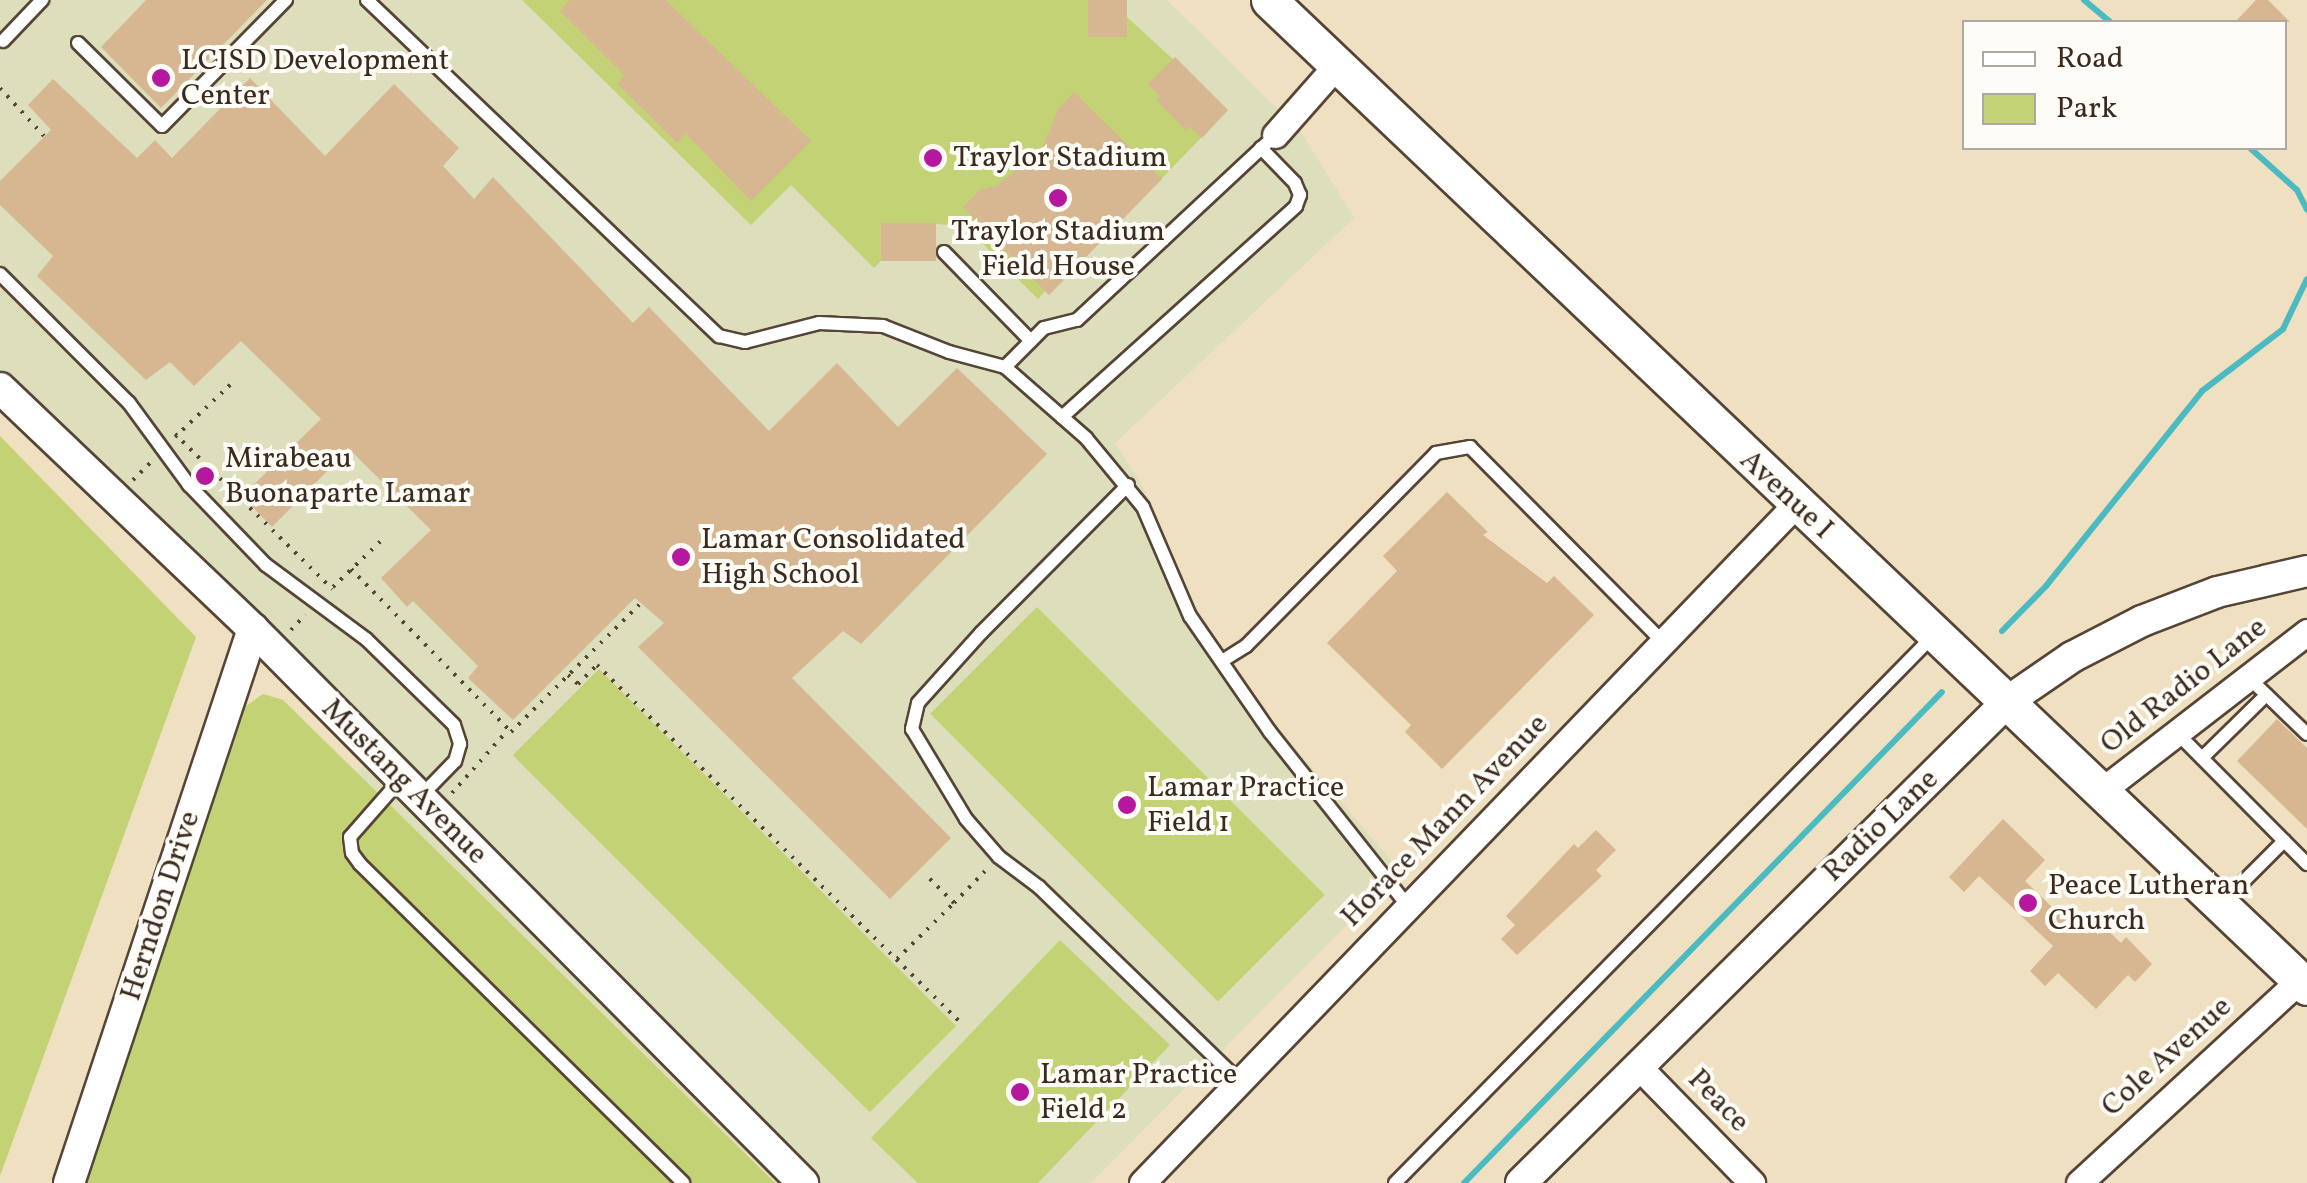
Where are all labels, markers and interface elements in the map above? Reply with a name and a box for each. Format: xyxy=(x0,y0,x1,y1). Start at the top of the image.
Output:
legend xyxy=(1962,20,2287,150)
text: Road xyxy=(2056,38,2124,80)
place label: LCISD Development Center xyxy=(181,43,449,114)
marker: LCISD Development Center xyxy=(150,67,172,89)
text: Park xyxy=(2056,88,2117,130)
place label: Traylor Stadium xyxy=(953,140,1167,176)
marker: Traylor Stadium xyxy=(922,147,944,169)
marker: Traylor Stadium Field House xyxy=(1047,187,1069,209)
place label: Traylor Stadium Field House xyxy=(951,214,1165,284)
place label: Mirabeau Buonaparte Lamar xyxy=(225,441,470,512)
street label: Avenue I xyxy=(1732,443,1840,547)
marker: Mirabeau Buonaparte Lamar xyxy=(194,465,216,487)
place label: Lamar Consolidated High School xyxy=(701,522,966,592)
marker: Lamar Consolidated High School xyxy=(670,546,692,568)
street label: Old Radio Lane xyxy=(2094,610,2274,762)
street label: Mustang Avenue xyxy=(314,692,494,872)
street label: Horace Mann Avenue xyxy=(1334,707,1556,935)
street label: Radio Lane xyxy=(1816,762,1946,890)
place label: Lamar Practice Field 1 xyxy=(1147,770,1344,840)
marker: Lamar Practice Field 1 xyxy=(1116,794,1138,816)
street label: Herndon Drive xyxy=(113,807,209,1005)
place label: Peace Lutheran Church xyxy=(2048,868,2249,938)
marker: Peace Lutheran Church xyxy=(2017,892,2039,914)
street label: Cole Avenue xyxy=(2095,989,2239,1125)
place label: Lamar Practice Field 2 xyxy=(1040,1057,1237,1128)
street label: Peace xyxy=(1679,1062,1757,1140)
marker: Lamar Practice Field 2 xyxy=(1009,1081,1031,1103)

